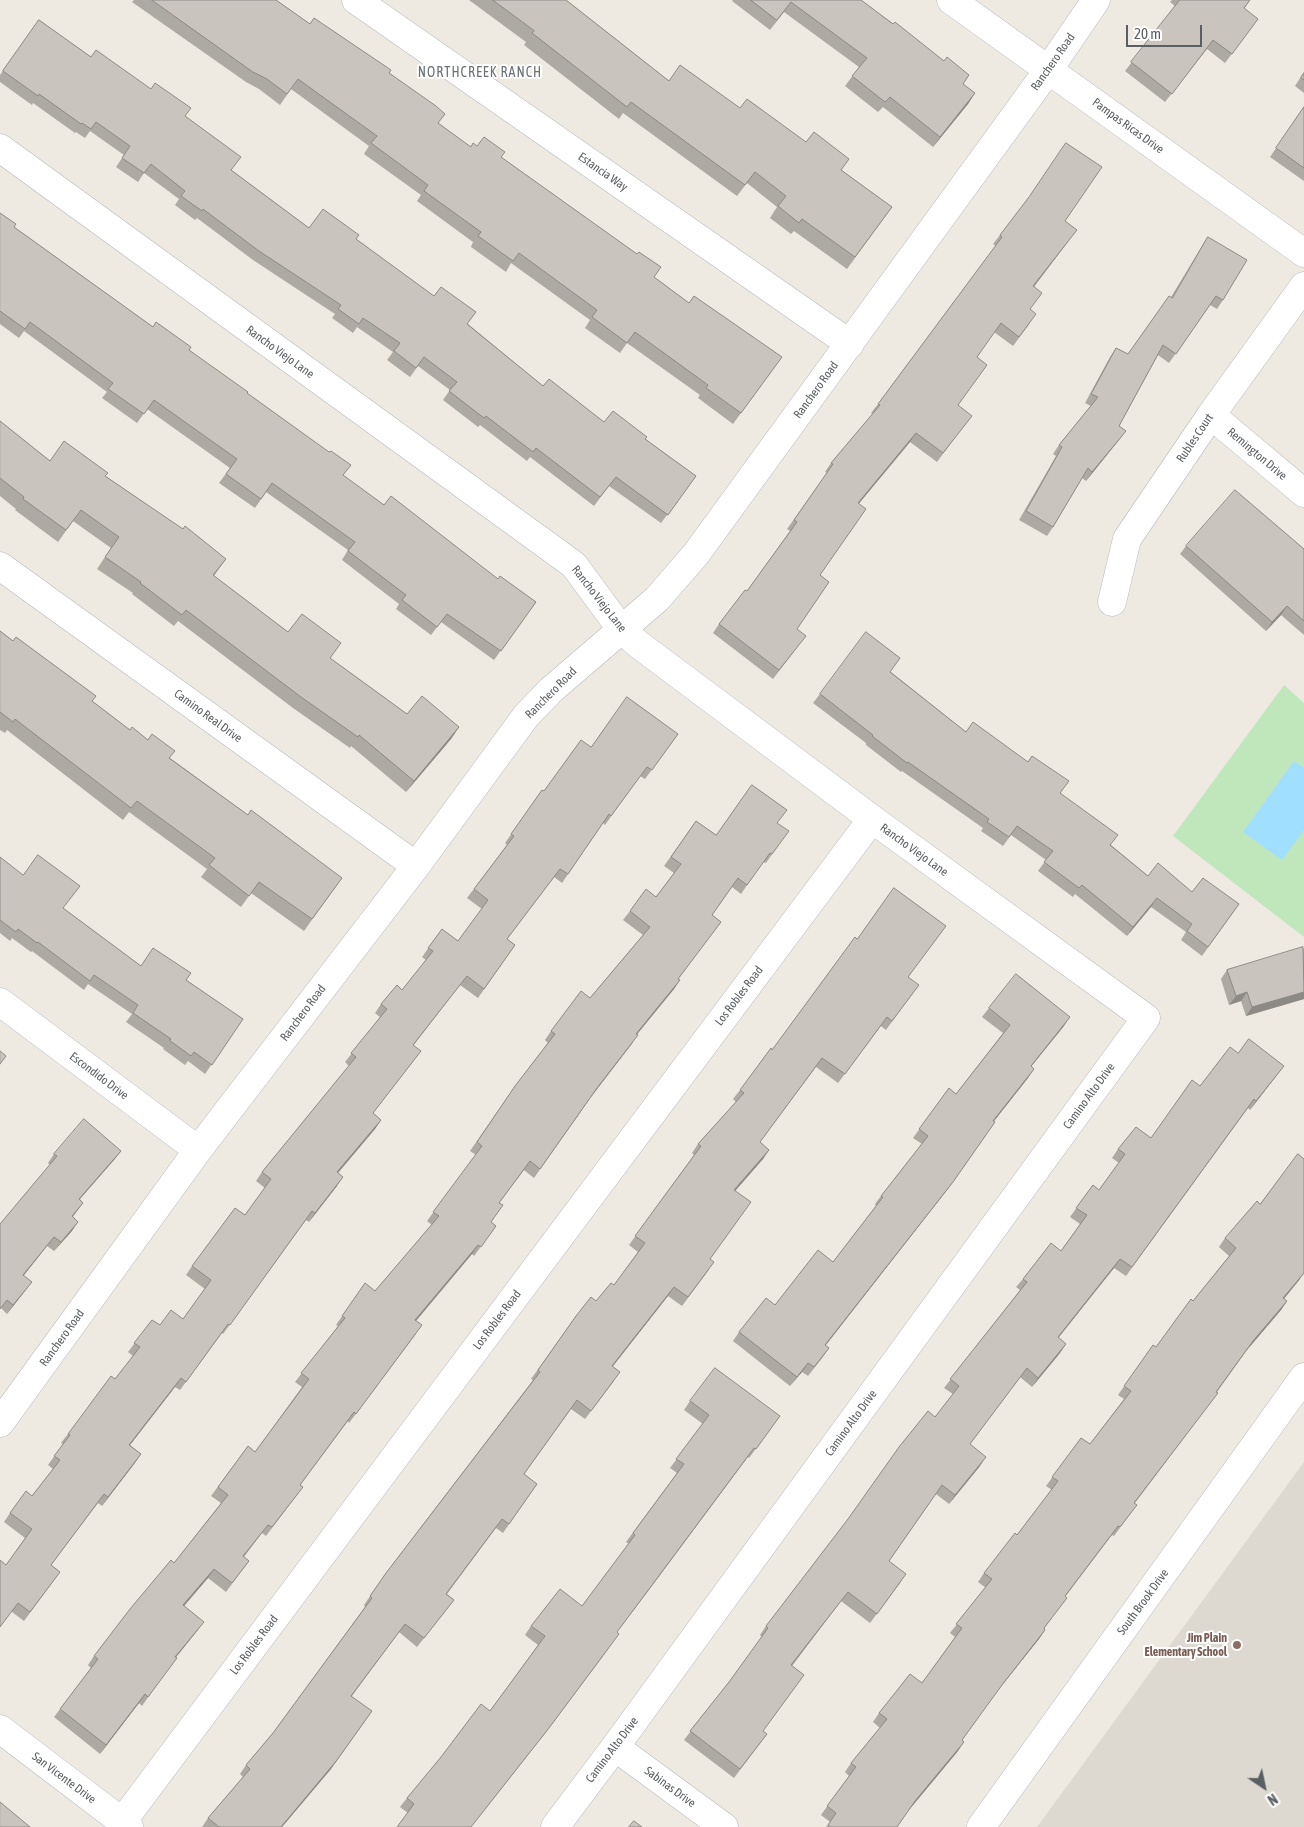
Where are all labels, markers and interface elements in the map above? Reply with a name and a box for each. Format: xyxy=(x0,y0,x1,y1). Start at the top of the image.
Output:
scale bar xyxy=(1129,15,1205,47)
text: 20 m xyxy=(1134,25,1161,42)
street label: Ranchero Road xyxy=(1028,30,1078,94)
district label: NORTHCREEK RANCH xyxy=(416,65,544,81)
street label: Pampas Ricas Drive xyxy=(1089,95,1167,157)
street label: Estancia Way xyxy=(575,150,631,194)
street label: Rancho Viejo Lane xyxy=(243,322,317,382)
street label: Ranchero Road xyxy=(791,359,841,421)
street label: Rubles Court xyxy=(1173,411,1217,465)
street label: Remington Drive xyxy=(1224,425,1290,483)
street label: Rancho Viejo Lane xyxy=(569,563,629,635)
street label: Ranchero Road xyxy=(522,664,580,722)
street label: Camino Real Drive xyxy=(171,686,245,746)
street label: Rancho Viejo Lane xyxy=(877,820,951,880)
street label: Los Robles Road xyxy=(712,963,766,1029)
street label: Ranchero Road xyxy=(277,982,329,1044)
street label: Escondido Drive xyxy=(67,1049,131,1103)
street label: Camino Alto Drive xyxy=(1060,1060,1118,1132)
street label: Los Robles Road xyxy=(470,1287,524,1353)
street label: Ranchero Road xyxy=(37,1307,87,1369)
street label: Camino Alto Drive xyxy=(822,1387,880,1459)
street label: South Brook Drive xyxy=(1114,1566,1172,1638)
street label: Los Robles Road xyxy=(227,1612,281,1678)
place label: Jim Plain Elementary School xyxy=(1145,1631,1227,1659)
marker: Jim Plain Elementary School xyxy=(1231,1639,1243,1651)
street label: Camino Alto Drive xyxy=(583,1714,641,1786)
street label: San Vicente Drive xyxy=(29,1749,99,1807)
north arrow xyxy=(1239,1762,1289,1812)
street label: Sabinas Drive xyxy=(642,1764,698,1810)
text: N xyxy=(1264,1790,1280,1808)

